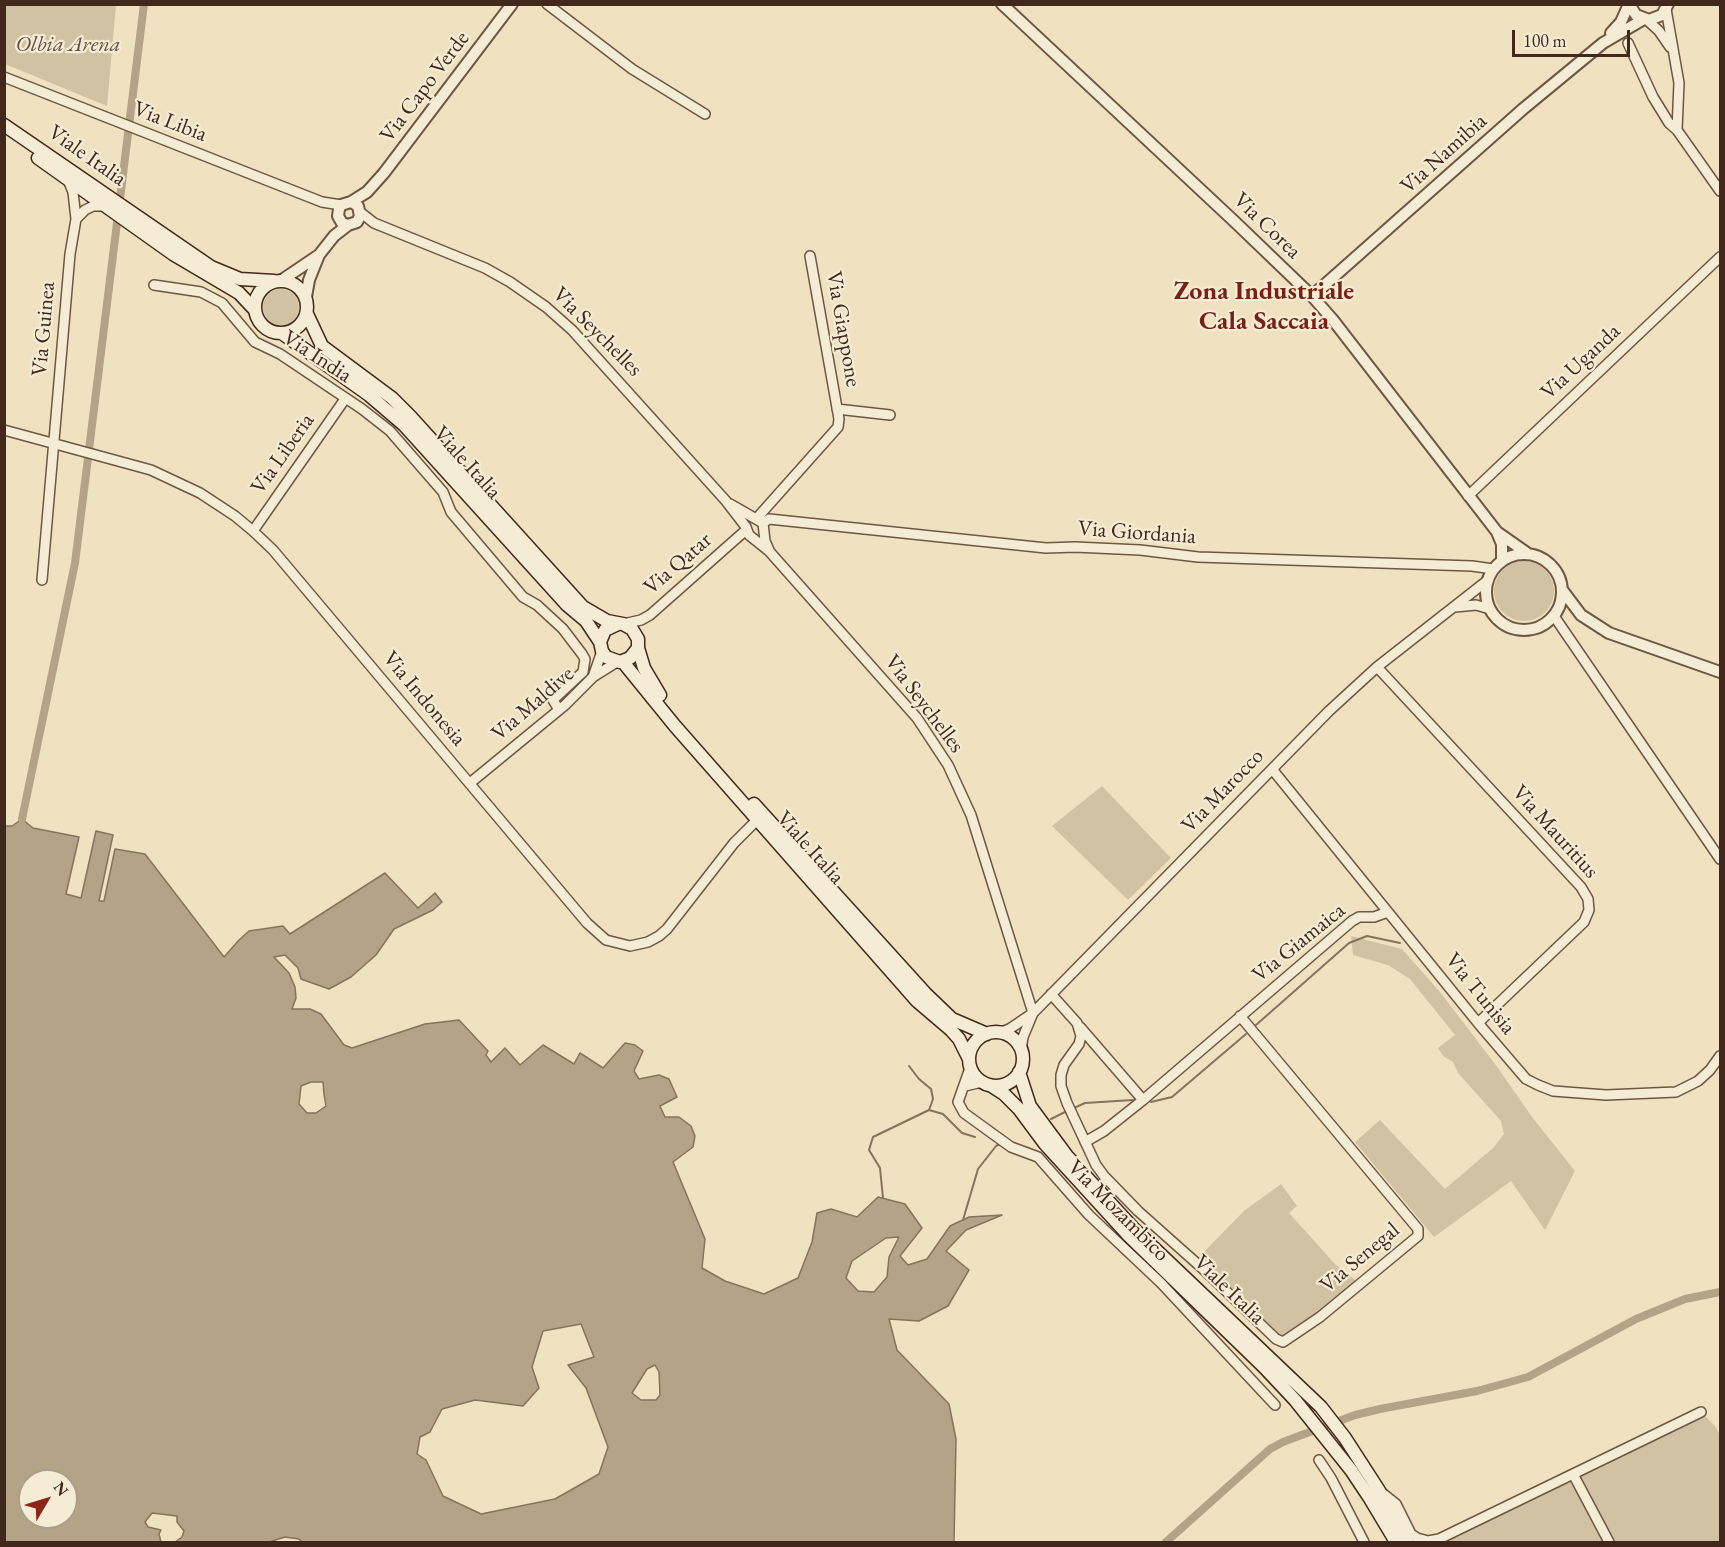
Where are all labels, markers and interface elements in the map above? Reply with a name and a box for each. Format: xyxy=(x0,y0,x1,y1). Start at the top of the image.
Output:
scale bar xyxy=(1515,18,1634,56)
street label: Via Capo Verde xyxy=(375,26,475,148)
text: 100 m xyxy=(1523,29,1567,52)
park label: Olbia Arena xyxy=(15,32,121,58)
street label: Via Libia xyxy=(129,96,211,148)
street label: Via Namibia xyxy=(1395,108,1493,200)
street label: Viale Italia xyxy=(43,120,131,192)
street label: Via Corea xyxy=(1228,187,1306,265)
street label: Via Giappone xyxy=(820,269,866,389)
district label: Zona Industriale Cala Saccaia xyxy=(1174,276,1354,338)
street label: Via Guinea xyxy=(27,281,61,377)
street label: Via Seychelles xyxy=(547,282,647,382)
street label: Via Uganda xyxy=(1536,319,1626,405)
street label: Via India xyxy=(277,325,357,389)
street label: Via Liberia xyxy=(246,409,320,499)
street label: Viale Italia xyxy=(427,421,507,505)
street label: Via Giordania xyxy=(1077,516,1197,550)
street label: Via Qatar xyxy=(639,527,717,601)
street label: Via Indonesia xyxy=(377,646,471,752)
street label: Via Seychelles xyxy=(879,650,969,758)
street label: Via Maldive xyxy=(486,661,580,747)
street label: Via Marocco xyxy=(1176,743,1270,839)
street label: Via Mauritius xyxy=(1506,780,1604,884)
street label: Viale Italia xyxy=(770,806,850,890)
street label: Via Giamaica xyxy=(1247,898,1351,988)
street label: Via Tunisia xyxy=(1439,948,1521,1040)
street label: Via Mozambico xyxy=(1062,1155,1174,1267)
street label: Via Senegal xyxy=(1315,1217,1405,1299)
street label: Viale Italia xyxy=(1188,1249,1270,1331)
north arrow xyxy=(18,1469,78,1529)
text: N xyxy=(49,1477,73,1500)

